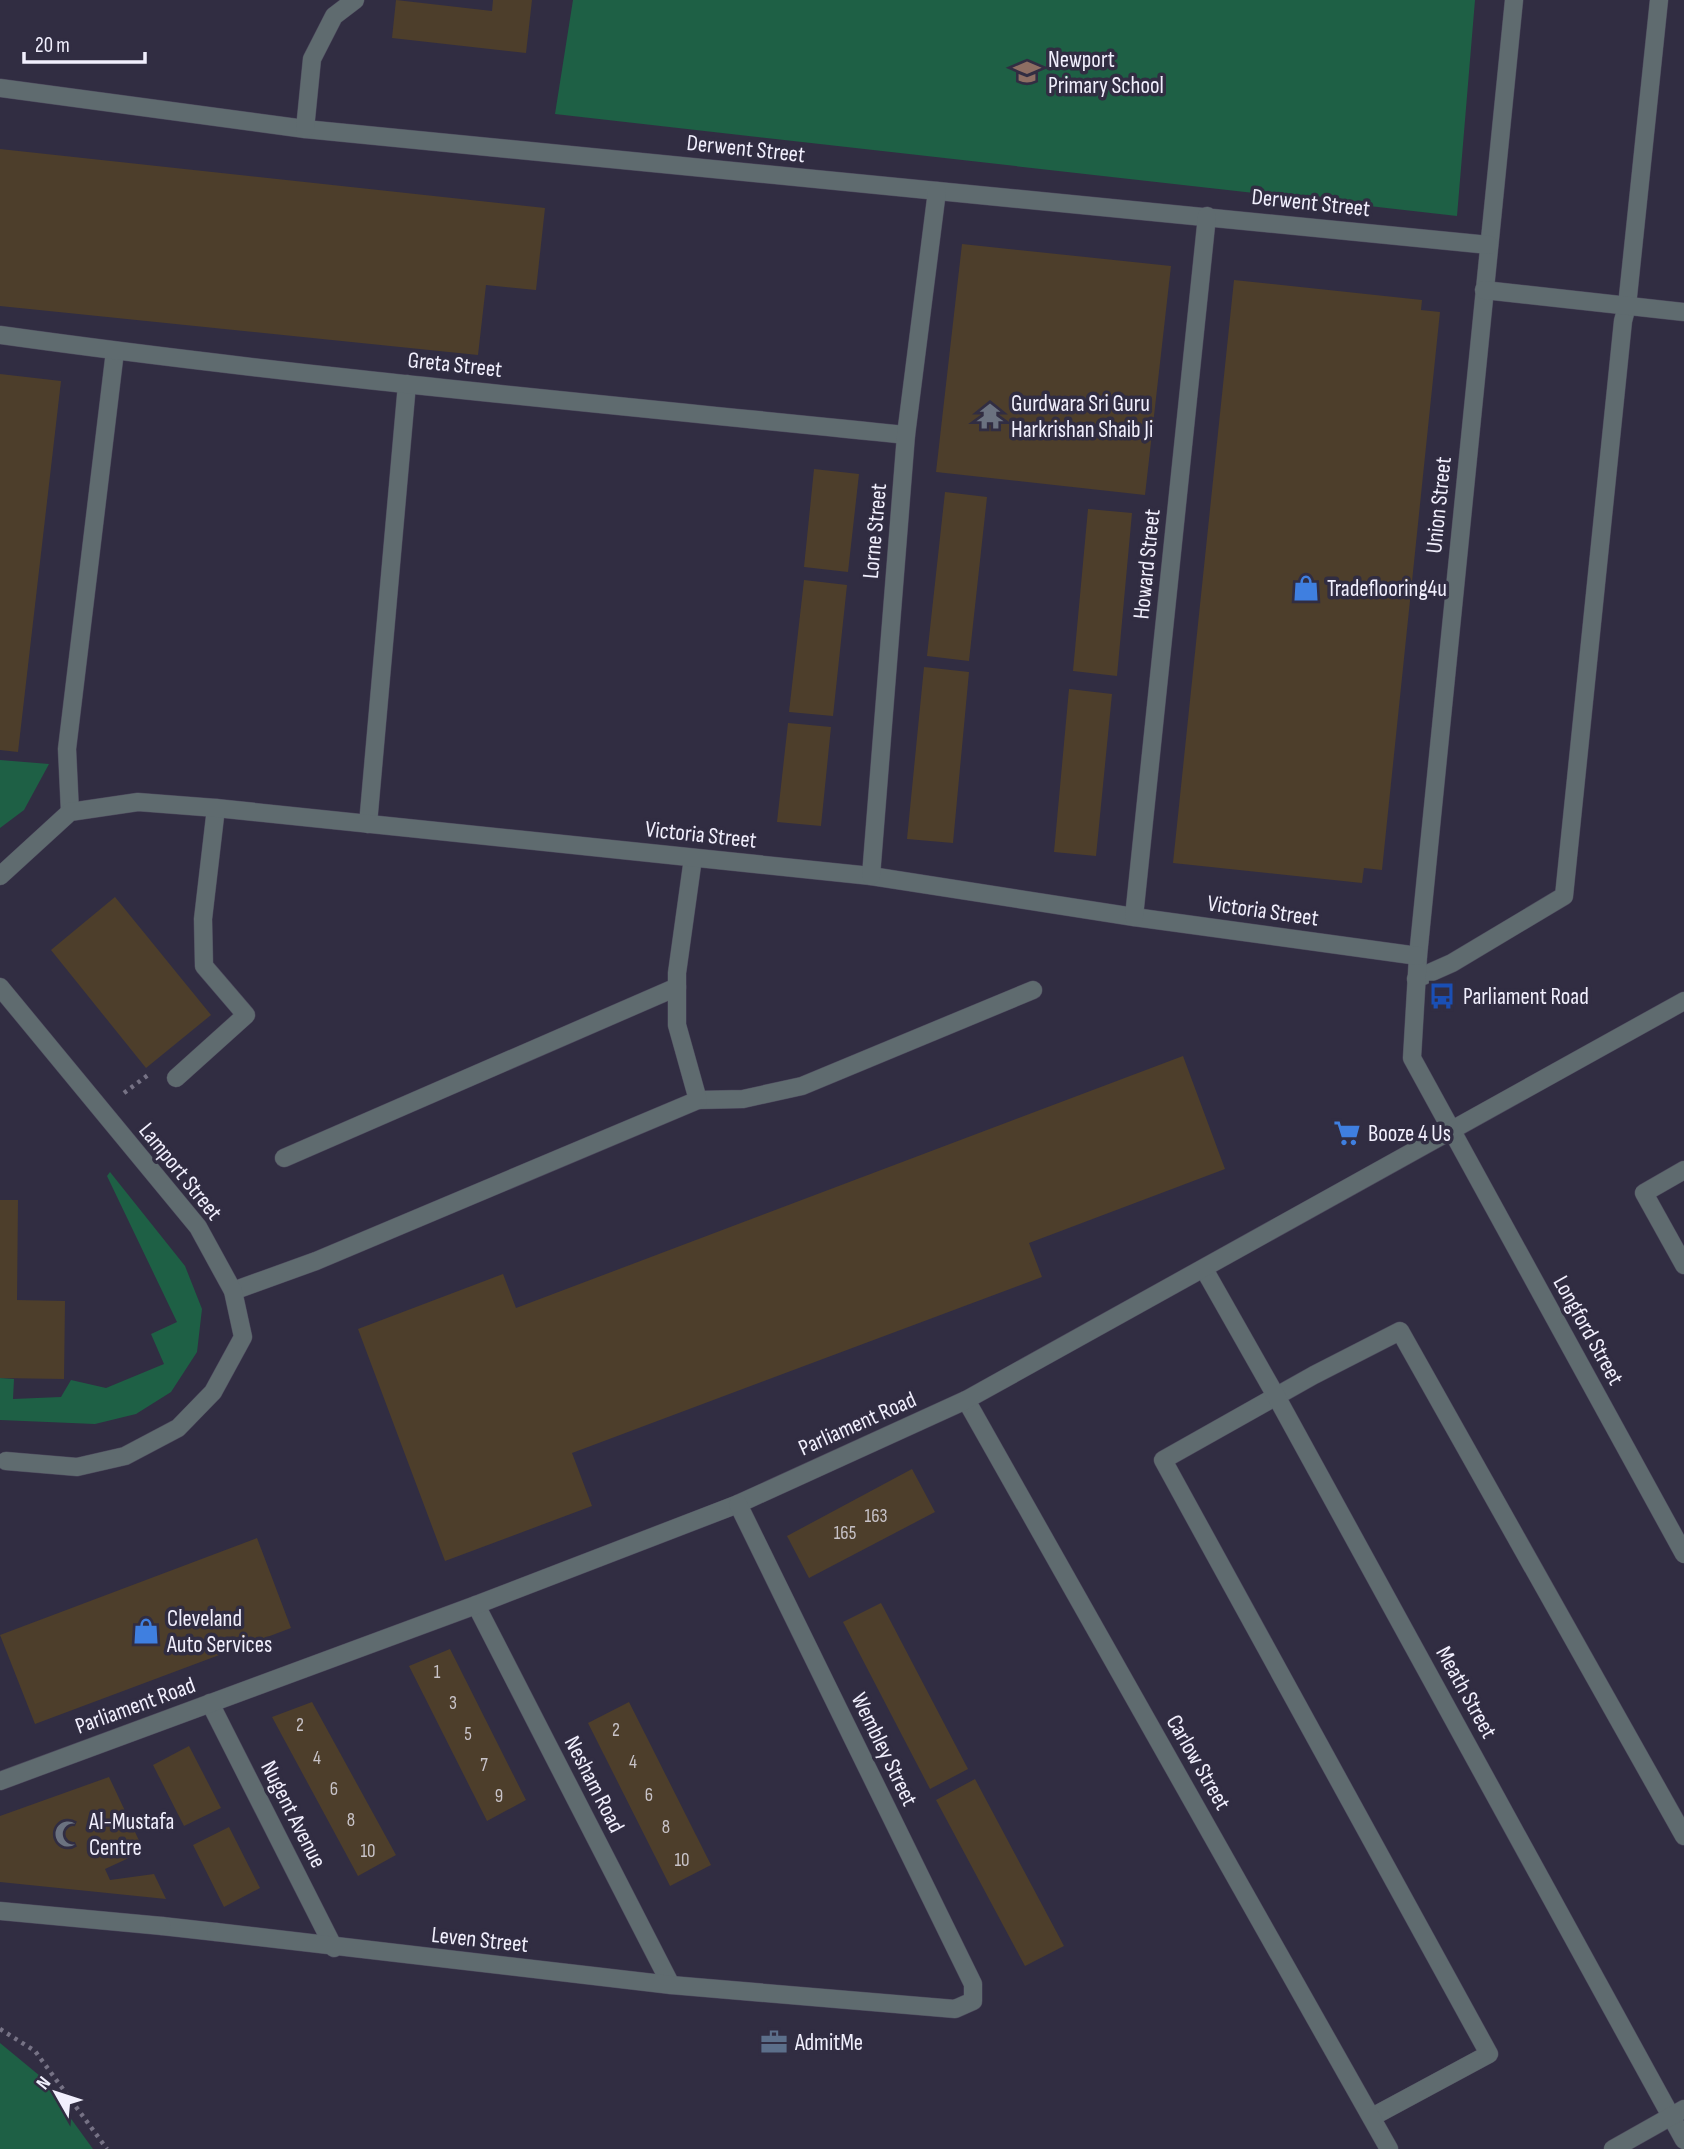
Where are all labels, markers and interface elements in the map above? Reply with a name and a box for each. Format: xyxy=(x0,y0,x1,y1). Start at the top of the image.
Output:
scale bar xyxy=(24,21,145,65)
text: 20 m xyxy=(35,33,70,58)
place label: Newport Primary School xyxy=(1048,46,1164,100)
school or university icon: Newport Primary School xyxy=(1012,57,1042,87)
street label: Derwent Street xyxy=(685,129,806,169)
street label: Derwent Street xyxy=(1250,183,1371,223)
street label: Greta Street xyxy=(406,346,504,384)
place label: Gurdwara Sri Guru Harkrishan Shaib Ji xyxy=(1011,390,1153,444)
temple icon: Gurdwara Sri Guru Harkrishan Shaib Ji xyxy=(975,401,1005,431)
street label: Union Street xyxy=(1420,455,1458,555)
street label: Lorne Street xyxy=(857,482,893,580)
street label: Howard Street xyxy=(1127,508,1167,621)
shop icon: Tradeflooring4u xyxy=(1291,573,1321,603)
place label: Tradeflooring4u xyxy=(1327,575,1447,603)
street label: Victoria Street xyxy=(644,815,758,855)
street label: Victoria Street xyxy=(1205,889,1320,933)
bus stop icon: Parliament Road xyxy=(1427,981,1457,1011)
place label: Parliament Road xyxy=(1463,983,1589,1011)
street label: Lamport Street xyxy=(132,1117,228,1226)
supermarket icon: Booze 4 Us xyxy=(1332,1118,1362,1148)
place label: Booze 4 Us xyxy=(1368,1120,1451,1148)
street label: Longford Street xyxy=(1547,1271,1630,1390)
street label: Parliament Road xyxy=(794,1386,921,1462)
house number: 163 xyxy=(865,1505,888,1528)
house number: 165 xyxy=(834,1522,856,1545)
place label: Cleveland Auto Services xyxy=(166,1605,272,1659)
shop icon: Cleveland Auto Services xyxy=(131,1616,161,1646)
street label: Meath Street xyxy=(1429,1642,1503,1743)
house number: 1 xyxy=(434,1661,441,1684)
street label: Parliament Road xyxy=(71,1671,199,1741)
street label: Wembley Street xyxy=(845,1688,924,1811)
house number: 3 xyxy=(449,1692,457,1715)
street label: Carlow Street xyxy=(1160,1710,1237,1815)
house number: 2 xyxy=(296,1714,304,1737)
house number: 2 xyxy=(612,1719,620,1742)
house number: 5 xyxy=(464,1723,472,1746)
street label: Nesham Road xyxy=(558,1731,630,1837)
house number: 4 xyxy=(313,1747,321,1770)
house number: 4 xyxy=(629,1751,637,1774)
house number: 7 xyxy=(480,1754,488,1777)
street label: Nugent Avenue xyxy=(254,1756,332,1873)
house number: 6 xyxy=(330,1778,338,1801)
house number: 6 xyxy=(645,1784,653,1807)
house number: 9 xyxy=(495,1785,503,1808)
place label: Al-Mustafa Centre xyxy=(88,1808,174,1862)
house number: 8 xyxy=(347,1809,355,1832)
house number: 8 xyxy=(662,1816,670,1839)
mosque icon: Al-Mustafa Centre xyxy=(53,1819,83,1849)
house number: 10 xyxy=(360,1840,376,1863)
house number: 10 xyxy=(674,1849,690,1872)
street label: Leven Street xyxy=(430,1921,530,1959)
office icon: AdmitMe xyxy=(759,2027,789,2057)
place label: AdmitMe xyxy=(794,2029,863,2057)
north arrow xyxy=(21,2058,91,2128)
text: N xyxy=(32,2072,56,2094)

